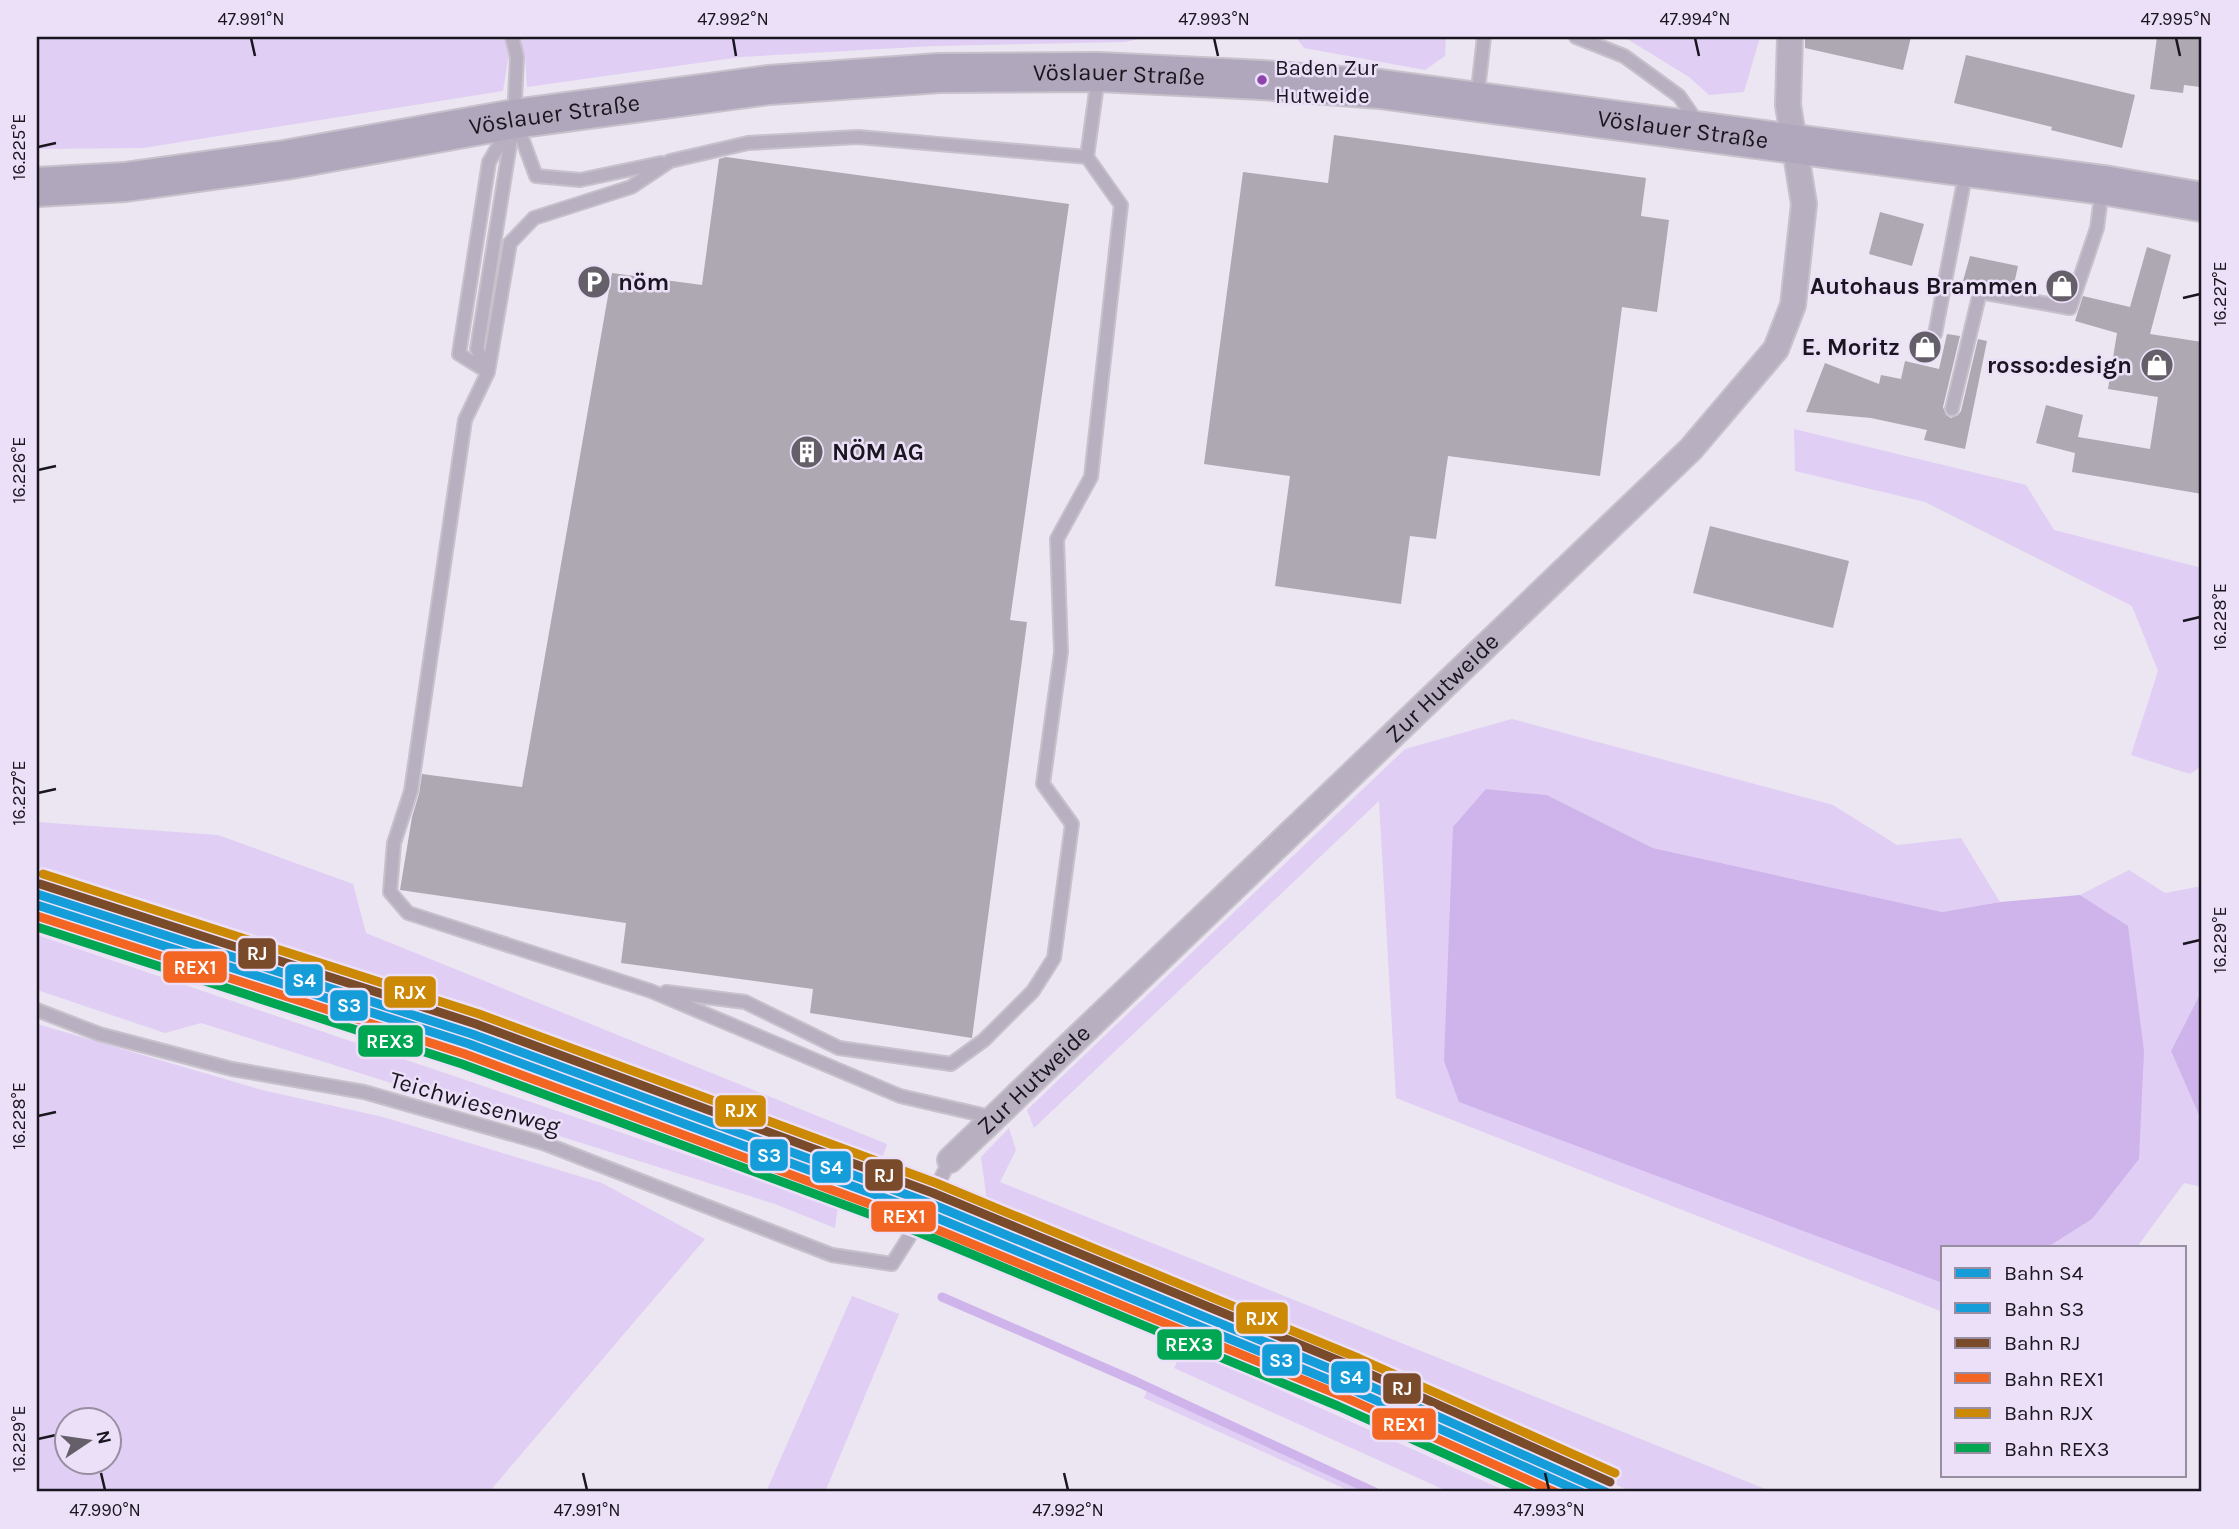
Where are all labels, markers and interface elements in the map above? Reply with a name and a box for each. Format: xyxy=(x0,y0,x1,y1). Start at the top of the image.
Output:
text: 47.991°N xyxy=(218,8,285,30)
text: 47.992°N xyxy=(697,8,769,30)
text: 47.993°N xyxy=(1178,8,1250,30)
text: 47.994°N xyxy=(1659,8,1731,30)
text: 47.995°N xyxy=(2140,8,2212,30)
place label: Baden Zur Hutweide xyxy=(1275,55,1378,109)
street label: Vöslauer Straße xyxy=(1033,58,1206,91)
marker: Baden Zur Hutweide xyxy=(1255,73,1269,87)
street label: Vöslauer Straße xyxy=(467,88,642,141)
street label: Vöslauer Straße xyxy=(1596,104,1770,154)
text: 16.225°E xyxy=(8,114,30,180)
text: 16.227°E xyxy=(2209,261,2231,327)
parking icon: nöm xyxy=(575,263,613,301)
shop icon: Autohaus Brammen xyxy=(2043,267,2081,305)
place label: nöm xyxy=(618,268,669,296)
place label: Autohaus Brammen xyxy=(1810,272,2038,300)
shop icon: E. Moritz xyxy=(1906,328,1944,366)
place label: E. Moritz xyxy=(1801,333,1900,361)
shop icon: rosso:design xyxy=(2138,346,2176,384)
place label: rosso:design xyxy=(1987,351,2132,379)
building icon: NÖM AG xyxy=(788,433,826,471)
text: 16.226°E xyxy=(8,437,30,503)
place label: NÖM AG xyxy=(832,438,924,466)
text: 16.228°E xyxy=(2209,583,2231,651)
street label: Zur Hutweide xyxy=(1380,627,1505,749)
text: 16.227°E xyxy=(8,760,30,826)
text: 16.229°E xyxy=(2209,906,2231,974)
line badge: RJ xyxy=(237,937,277,970)
text: RJ xyxy=(247,943,267,965)
line badge: REX1 xyxy=(162,950,228,984)
text: REX1 xyxy=(173,957,217,979)
line badge: S4 xyxy=(284,963,324,997)
text: S4 xyxy=(292,970,316,992)
line badge: RJX xyxy=(383,975,437,1009)
text: RJX xyxy=(393,982,427,1004)
line badge: S3 xyxy=(329,989,369,1022)
text: S3 xyxy=(337,995,361,1017)
street label: Zur Hutweide xyxy=(971,1019,1096,1140)
line badge: REX3 xyxy=(357,1024,424,1058)
text: REX3 xyxy=(366,1031,414,1053)
street label: Teichwiesenweg xyxy=(386,1065,564,1141)
text: 16.228°E xyxy=(8,1082,30,1150)
line badge: RJX xyxy=(714,1094,767,1128)
text: RJX xyxy=(724,1100,758,1122)
line badge: S3 xyxy=(749,1138,789,1172)
text: S3 xyxy=(757,1145,781,1167)
line badge: S4 xyxy=(811,1150,852,1184)
text: S4 xyxy=(819,1157,843,1179)
line badge: RJ xyxy=(864,1158,904,1192)
text: RJ xyxy=(874,1165,894,1187)
line badge: REX1 xyxy=(870,1200,937,1233)
text: REX1 xyxy=(882,1206,926,1228)
legend xyxy=(1941,1246,2186,1476)
text: Bahn S4 xyxy=(2004,1261,2084,1285)
text: Bahn S3 xyxy=(2004,1297,2084,1321)
line badge: RJX xyxy=(1235,1301,1289,1335)
text: RJX xyxy=(1245,1308,1279,1330)
line badge: REX3 xyxy=(1156,1328,1223,1361)
text: Bahn RJ xyxy=(2004,1331,2080,1355)
text: REX3 xyxy=(1165,1334,1213,1356)
line badge: S3 xyxy=(1261,1343,1301,1377)
text: S3 xyxy=(1269,1350,1293,1372)
line badge: S4 xyxy=(1330,1360,1371,1394)
text: S4 xyxy=(1339,1367,1363,1389)
text: Bahn REX1 xyxy=(2004,1367,2104,1391)
line badge: RJ xyxy=(1382,1372,1422,1405)
text: RJ xyxy=(1392,1378,1412,1400)
text: Bahn RJX xyxy=(2004,1401,2094,1425)
text: 16.229°E xyxy=(8,1405,30,1473)
north arrow xyxy=(52,1406,122,1476)
line badge: REX1 xyxy=(1371,1407,1437,1441)
text: REX1 xyxy=(1382,1414,1426,1436)
text: N xyxy=(91,1428,116,1447)
text: Bahn REX3 xyxy=(2004,1437,2109,1461)
text: 47.990°N xyxy=(69,1499,141,1521)
text: 47.991°N xyxy=(554,1499,621,1521)
text: 47.992°N xyxy=(1032,1499,1104,1521)
text: 47.993°N xyxy=(1513,1499,1585,1521)

